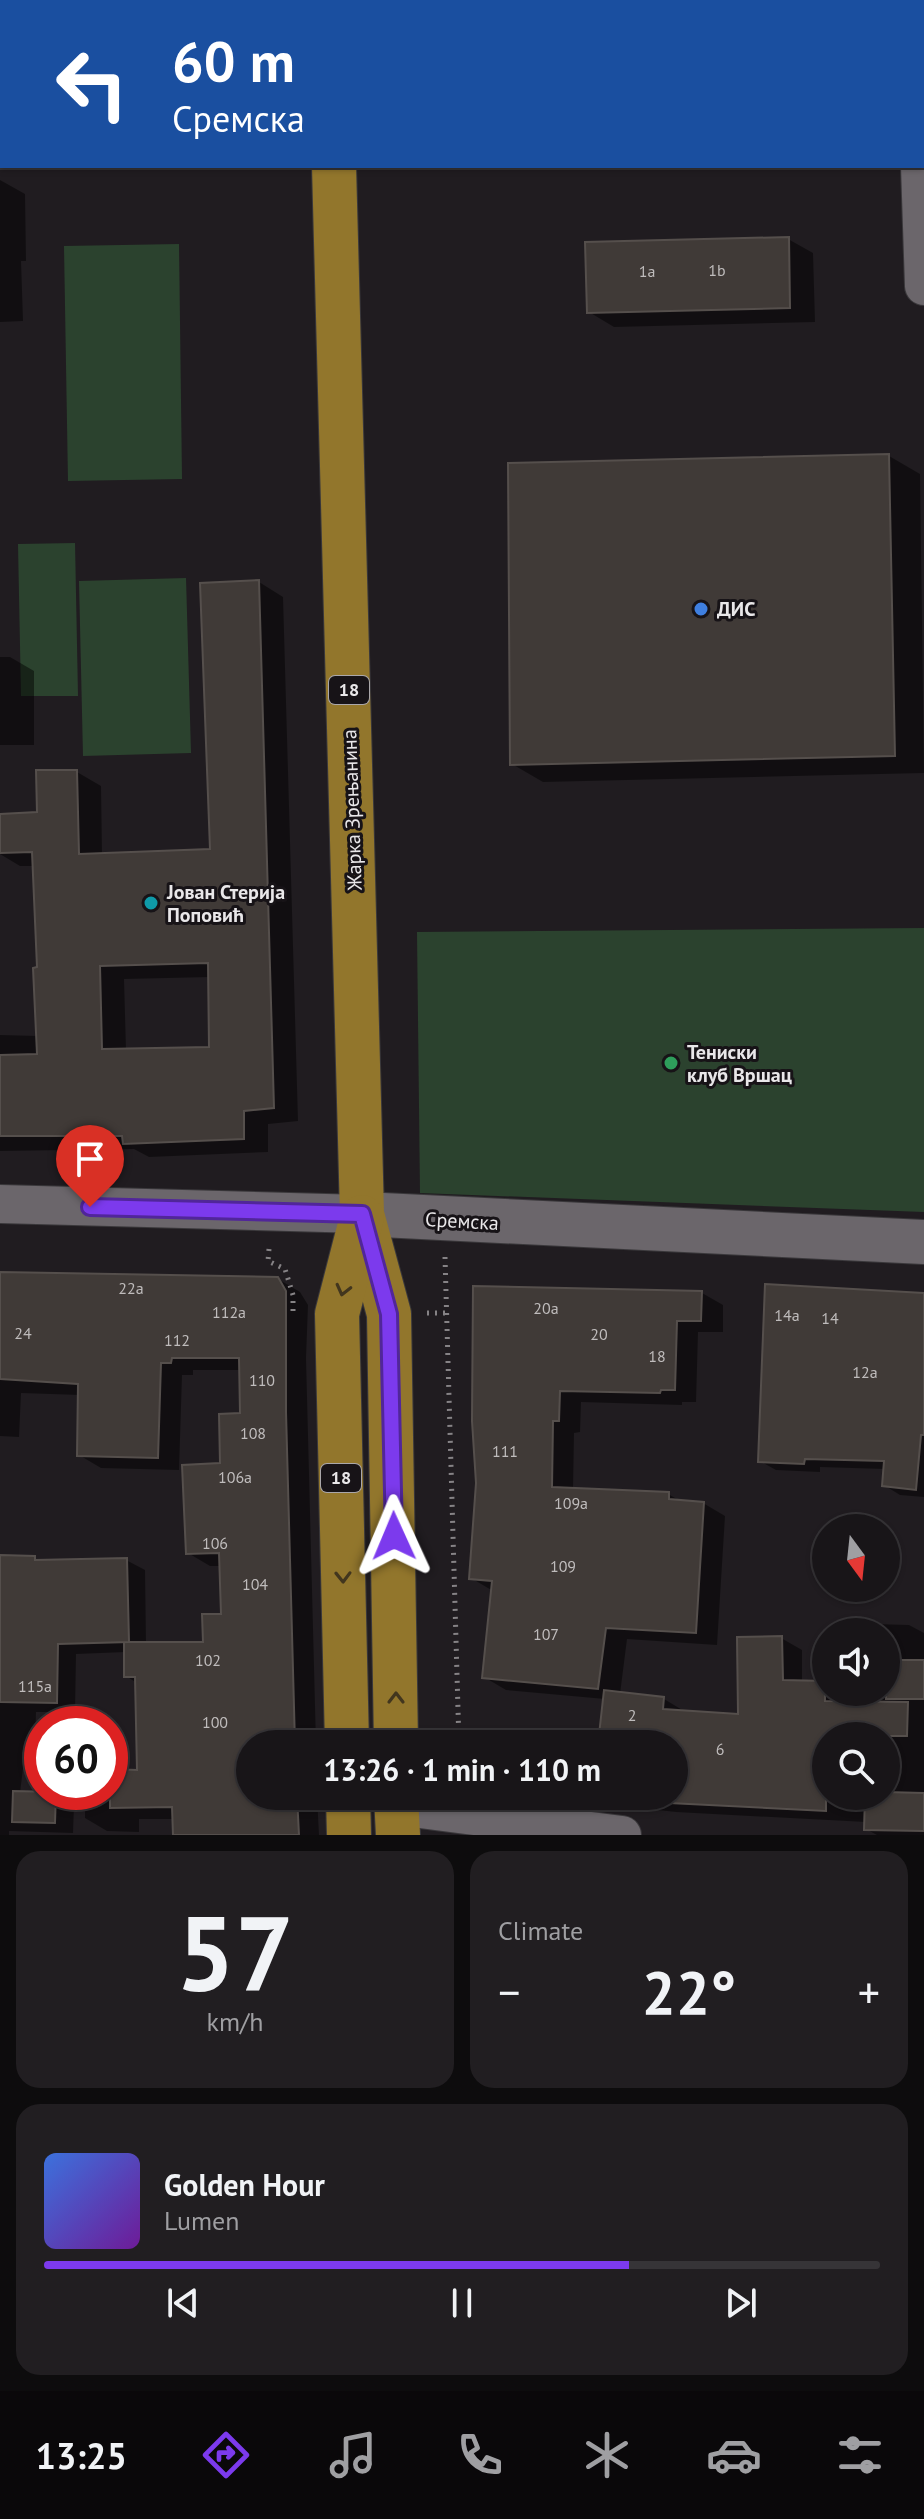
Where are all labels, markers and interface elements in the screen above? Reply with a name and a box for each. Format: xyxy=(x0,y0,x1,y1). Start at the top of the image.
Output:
text: 60 m xyxy=(172,25,295,97)
icon: left xyxy=(40,32,144,136)
text: Сремска xyxy=(172,95,305,142)
house number: 1b xyxy=(708,260,726,280)
house number: 1a xyxy=(639,261,655,281)
place label: ДИС xyxy=(717,596,755,622)
marker: ДИС xyxy=(692,600,710,618)
road number: 18 xyxy=(329,676,369,704)
street label: Жарка Зрењанина xyxy=(336,729,368,892)
place label: Јован Стерија Поповић xyxy=(166,879,285,928)
marker: Јован Стерија Поповић xyxy=(142,894,160,912)
place label: Тениски клуб Вршац xyxy=(687,1039,792,1088)
marker: Тениски клуб Вршац xyxy=(662,1054,680,1072)
pin xyxy=(56,1125,124,1207)
icon: arrive xyxy=(68,1137,112,1181)
street label: Сремска xyxy=(424,1206,500,1236)
house number: 22a xyxy=(118,1278,144,1298)
one-way arrow xyxy=(336,1283,353,1296)
house number: 20a xyxy=(533,1298,559,1318)
house number: 112a xyxy=(212,1302,246,1322)
house number: 14a xyxy=(774,1305,800,1325)
house number: 14 xyxy=(821,1308,839,1328)
house number: 24 xyxy=(14,1323,32,1343)
house number: 20 xyxy=(590,1324,608,1344)
house number: 112 xyxy=(164,1330,190,1350)
house number: 18 xyxy=(648,1346,666,1366)
house number: 12a xyxy=(852,1362,878,1382)
house number: 110 xyxy=(249,1370,275,1390)
house number: 108 xyxy=(240,1423,266,1443)
house number: 111 xyxy=(492,1441,518,1461)
road number: 18 xyxy=(321,1464,361,1492)
house number: 106a xyxy=(218,1467,252,1487)
house number: 109a xyxy=(554,1493,588,1513)
position arrow xyxy=(352,1494,436,1578)
north arrow xyxy=(812,1514,900,1602)
map controls xyxy=(812,1514,900,1810)
house number: 106 xyxy=(202,1533,228,1553)
house number: 109 xyxy=(550,1556,576,1576)
one-way arrow xyxy=(334,1571,352,1584)
house number: 104 xyxy=(242,1574,268,1594)
button: sound xyxy=(812,1618,900,1706)
house number: 107 xyxy=(533,1624,559,1644)
house number: 102 xyxy=(195,1650,221,1670)
house number: 115a xyxy=(18,1676,52,1696)
one-way arrow xyxy=(387,1691,405,1704)
house number: 2 xyxy=(628,1705,636,1725)
speed limit sign: 60 xyxy=(24,1706,128,1810)
house number: 100 xyxy=(202,1712,228,1732)
button: search xyxy=(812,1722,900,1810)
house number: 6 xyxy=(716,1739,724,1759)
text: 13:26 · 1 min · 110 m xyxy=(323,1750,601,1789)
text: 57 xyxy=(176,1885,294,2020)
text: Climate xyxy=(498,1914,583,1947)
text: 22° xyxy=(642,1953,736,2031)
text: − xyxy=(498,1963,520,2020)
text: + xyxy=(858,1963,880,2020)
text: km/h xyxy=(207,2005,264,2038)
text: Golden Hour xyxy=(164,2165,325,2204)
text: Lumen xyxy=(164,2204,239,2237)
icon: previous xyxy=(161,2281,205,2325)
icon: pause xyxy=(440,2281,484,2325)
icon: next xyxy=(719,2281,763,2325)
icon: directions xyxy=(198,2427,254,2483)
icon: music xyxy=(325,2427,381,2483)
icon: phone xyxy=(452,2427,508,2483)
icon: climate xyxy=(579,2427,635,2483)
icon: car xyxy=(706,2427,762,2483)
icon: filters xyxy=(832,2427,888,2483)
text: 13:25 xyxy=(35,2432,127,2479)

